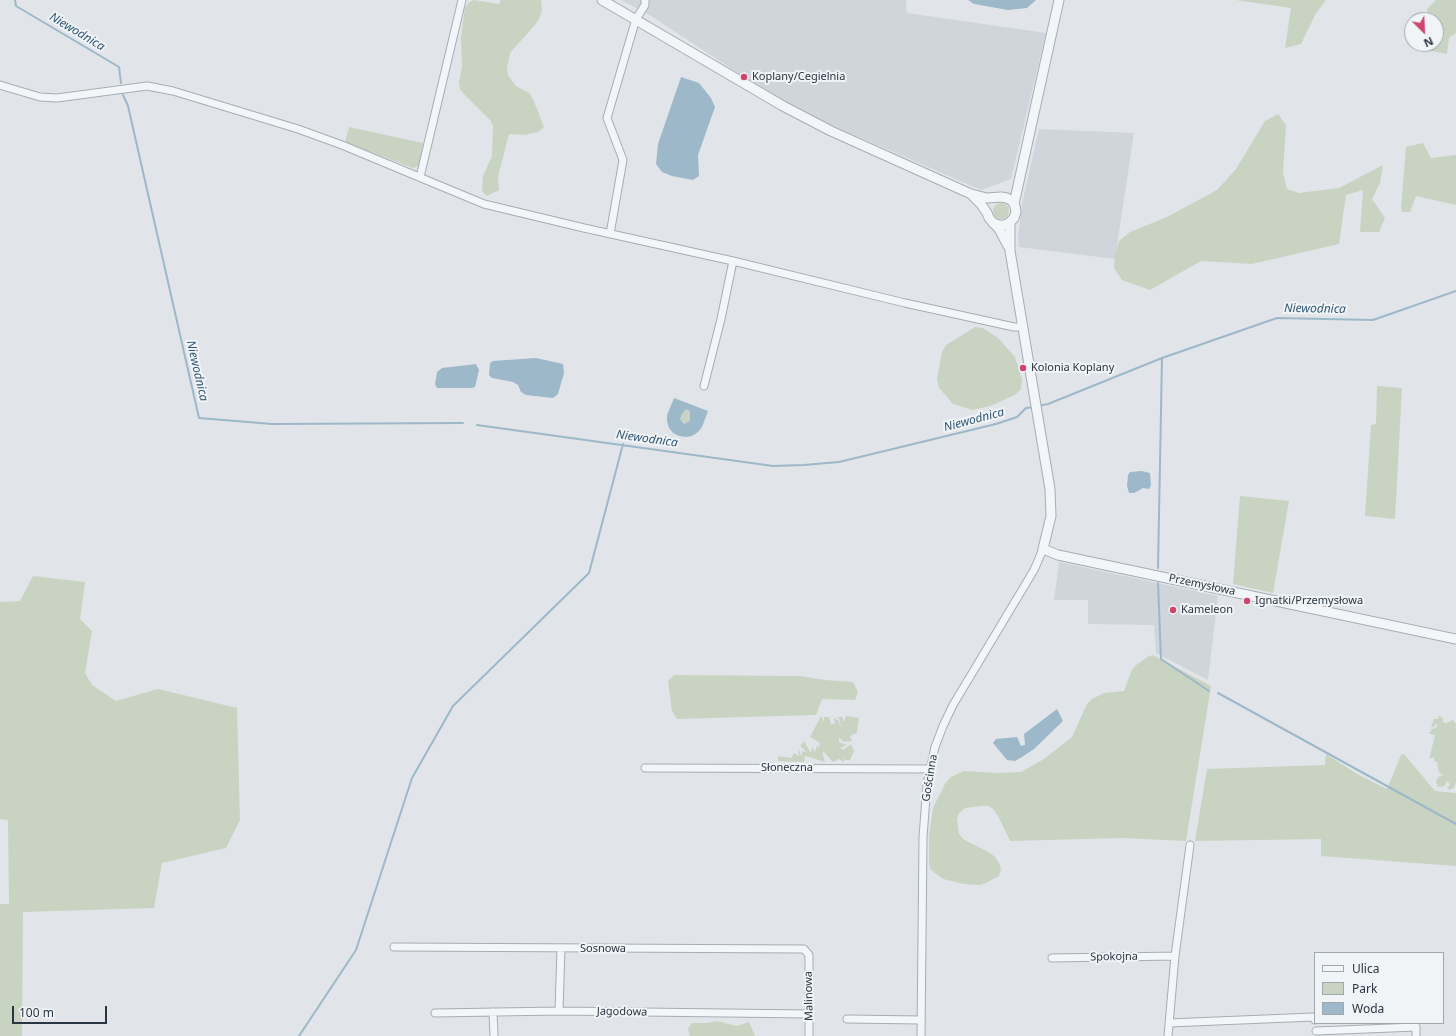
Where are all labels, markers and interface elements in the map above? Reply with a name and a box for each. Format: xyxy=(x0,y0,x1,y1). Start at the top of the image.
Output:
water label: Niewodnica xyxy=(47,10,107,54)
north arrow xyxy=(1404,12,1444,52)
text: N xyxy=(1422,34,1436,51)
place label: Koplany/Cegielnia xyxy=(752,70,845,84)
marker: Koplany/Cegielnia xyxy=(739,72,749,82)
water label: Niewodnica xyxy=(1284,301,1346,317)
water label: Niewodnica xyxy=(183,339,211,403)
place label: Kolonia Koplany xyxy=(1031,361,1114,375)
marker: Kolonia Koplany xyxy=(1018,363,1028,373)
water label: Niewodnica xyxy=(942,405,1006,435)
water label: Niewodnica xyxy=(615,428,679,450)
street label: Przemysłowa xyxy=(1167,571,1237,599)
place label: Ignatki/Przemysłowa xyxy=(1255,594,1363,608)
marker: Ignatki/Przemysłowa xyxy=(1242,596,1252,606)
place label: Kameleon xyxy=(1181,603,1233,617)
marker: Kameleon xyxy=(1168,605,1178,615)
street label: Gościnna xyxy=(920,753,940,803)
street label: Słoneczna xyxy=(761,761,813,775)
street label: Sosnowa xyxy=(580,942,626,956)
street label: Spokojna xyxy=(1090,950,1138,964)
legend xyxy=(1314,952,1444,1024)
text: Ulica xyxy=(1352,960,1379,977)
street label: Malinowa xyxy=(802,971,816,1021)
text: Park xyxy=(1352,980,1377,997)
scale bar xyxy=(14,998,109,1024)
text: Woda xyxy=(1352,1000,1384,1017)
text: 100 m xyxy=(19,1004,54,1021)
street label: Jagodowa xyxy=(597,1005,647,1019)

